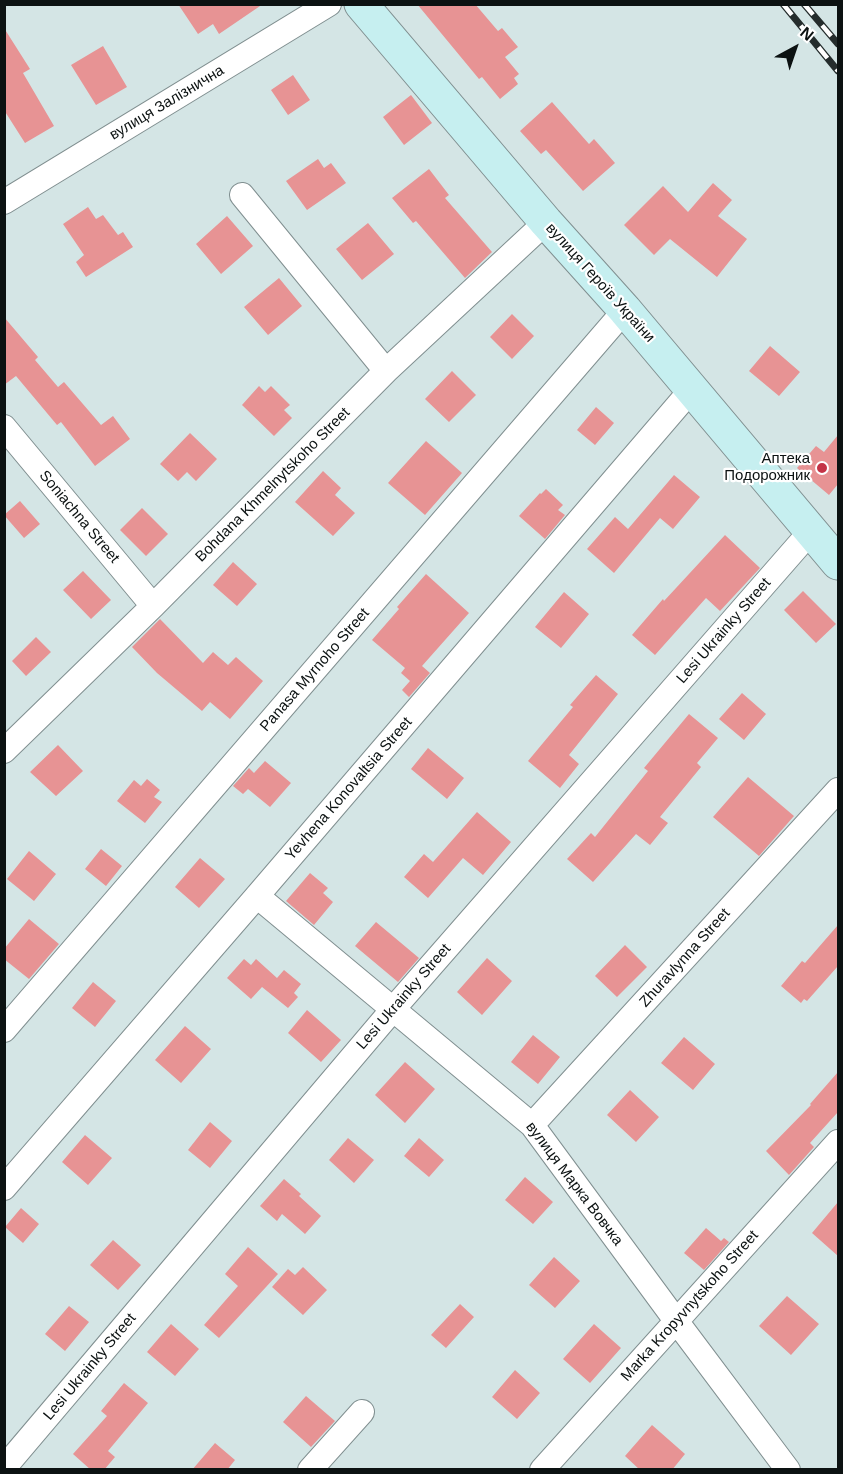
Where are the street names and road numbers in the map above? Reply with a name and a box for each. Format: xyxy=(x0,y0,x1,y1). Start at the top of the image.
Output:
street label: вулиця Залізнична xyxy=(107,62,227,144)
street label: вулиця Героїв України xyxy=(542,220,658,346)
street label: Bohdana Khmelnytskoho Street xyxy=(192,404,354,566)
street label: Soniachna Street xyxy=(35,467,123,567)
street label: Lesi Ukrainky Street xyxy=(673,574,775,688)
street label: Panasa Myrnoho Street xyxy=(257,605,373,735)
street label: Yevhena Konovaltsia Street xyxy=(282,714,416,864)
street label: Zhuravlynna Street xyxy=(636,905,734,1011)
street label: Lesi Ukrainky Street xyxy=(353,940,455,1054)
street label: вулиця Марка Вовчка xyxy=(522,1119,626,1249)
street label: Marka Kropyvnytskoho Street xyxy=(617,1227,763,1385)
street label: Lesi Ukrainky Street xyxy=(40,1310,140,1424)

